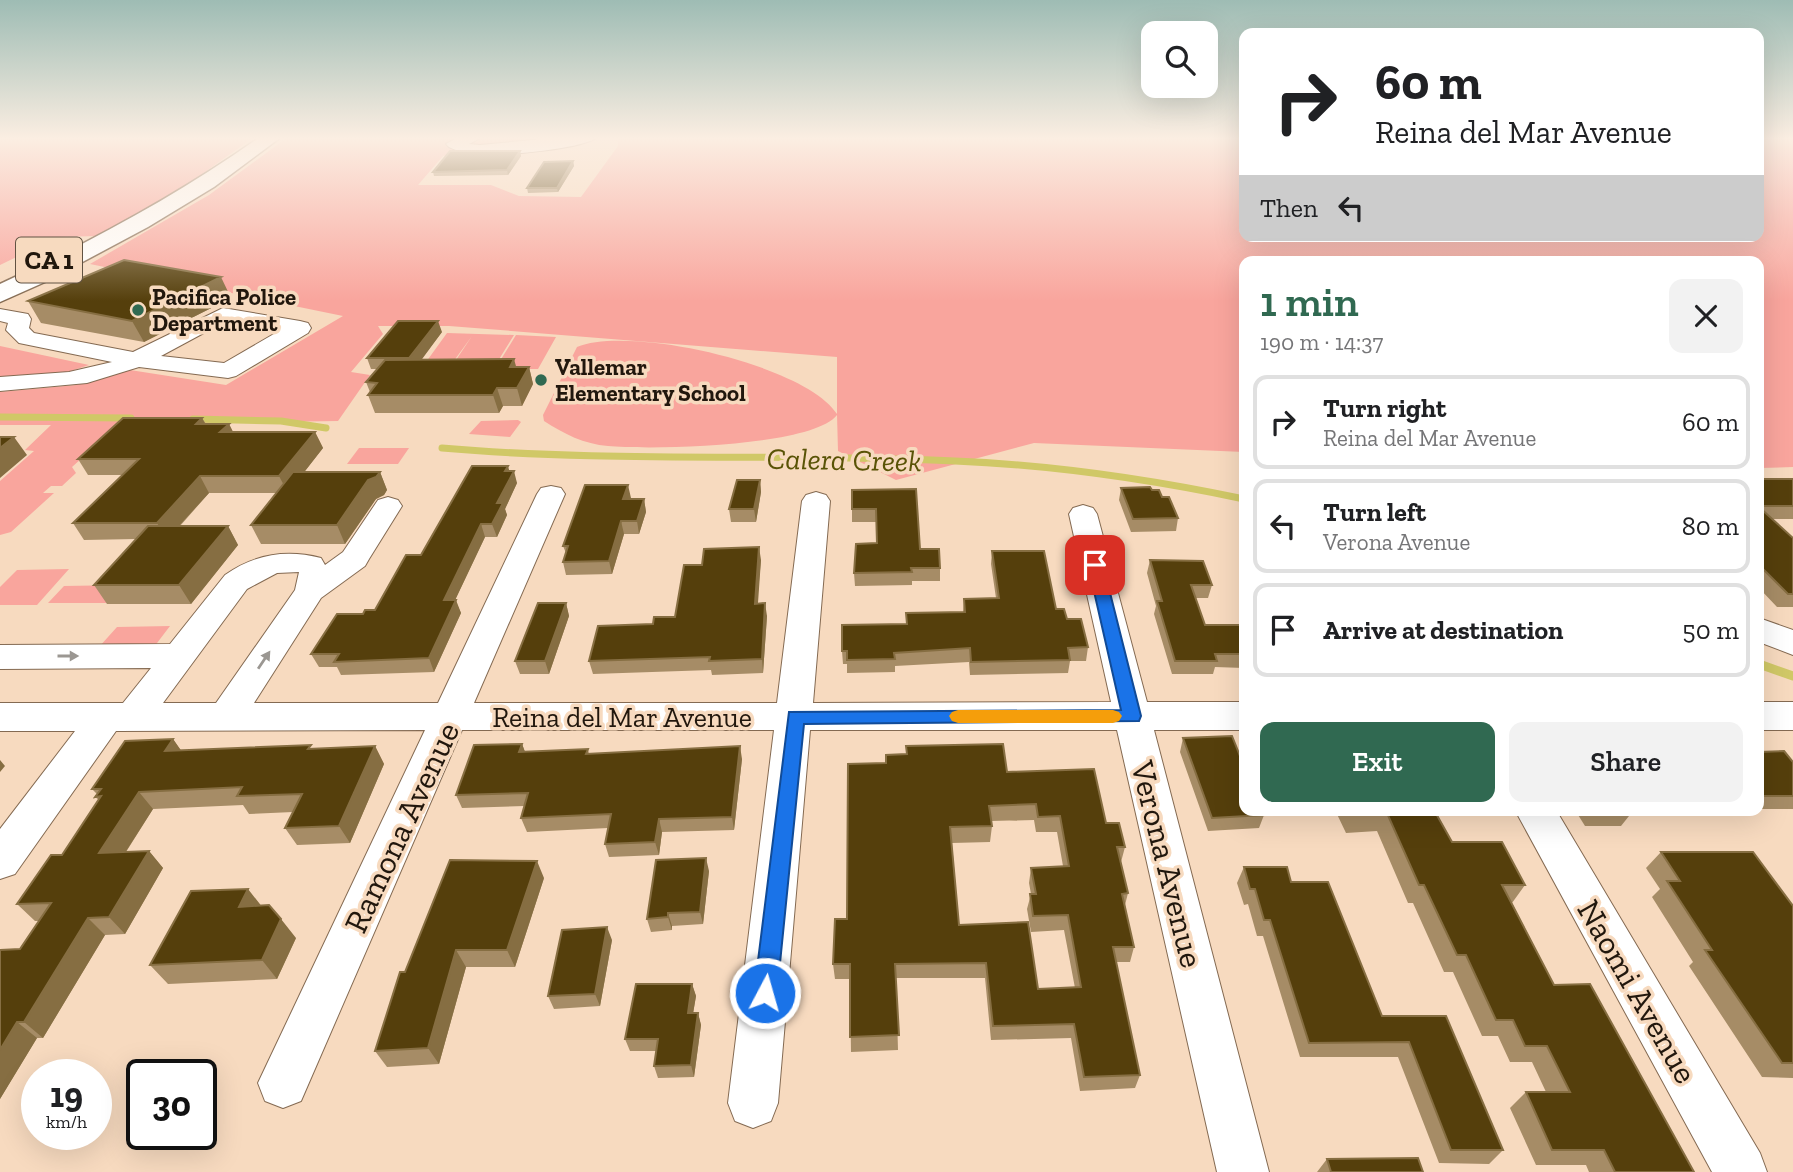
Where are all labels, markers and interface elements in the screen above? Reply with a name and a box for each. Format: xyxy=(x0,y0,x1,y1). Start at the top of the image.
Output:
map controls xyxy=(1141,21,1218,98)
button: search xyxy=(1141,21,1218,98)
text: 60 m xyxy=(1375,53,1482,112)
icon: right xyxy=(1260,56,1351,147)
text: Reina del Mar Avenue xyxy=(1375,113,1672,151)
icon: left xyxy=(1332,189,1370,227)
text: Then xyxy=(1260,192,1318,224)
road number: CA 1 xyxy=(16,238,82,282)
text: 1 min xyxy=(1260,276,1359,327)
button: close xyxy=(1669,279,1743,353)
place label: Pacifica Police Department xyxy=(152,283,296,337)
marker: Pacifica Police Department xyxy=(130,302,146,318)
text: 190 m · 14:37 xyxy=(1260,328,1383,356)
place label: Vallemar Elementary School xyxy=(555,353,746,407)
marker: Vallemar Elementary School xyxy=(533,372,549,388)
text: Turn right xyxy=(1323,392,1446,424)
icon: right xyxy=(1264,403,1302,441)
text: 60 m xyxy=(1682,406,1739,438)
text: Reina del Mar Avenue xyxy=(1323,424,1536,452)
water label: Calera Creek xyxy=(766,441,922,479)
text: Turn left xyxy=(1323,496,1426,528)
icon: left xyxy=(1264,507,1302,545)
text: 80 m xyxy=(1682,510,1739,542)
text: Verona Avenue xyxy=(1323,528,1470,556)
pin xyxy=(1065,535,1125,595)
icon: arrive xyxy=(1076,546,1114,584)
icon: arrive xyxy=(1264,611,1302,649)
text: Arrive at destination xyxy=(1323,614,1563,646)
text: 50 m xyxy=(1682,614,1739,646)
one-way arrow xyxy=(57,650,79,662)
one-way arrow xyxy=(257,651,271,669)
street label: Reina del Mar Avenue xyxy=(492,701,752,734)
street label: Ramona Avenue xyxy=(336,716,467,939)
button: Exit xyxy=(1260,722,1495,802)
button: Share xyxy=(1509,722,1743,802)
street label: Verona Avenue xyxy=(1123,756,1212,971)
street label: Naomi Avenue xyxy=(1569,893,1706,1090)
position arrow xyxy=(728,956,802,1030)
speed limit sign: 30 xyxy=(126,1059,217,1150)
text: 19 xyxy=(50,1074,83,1116)
text: km/h xyxy=(46,1111,87,1133)

